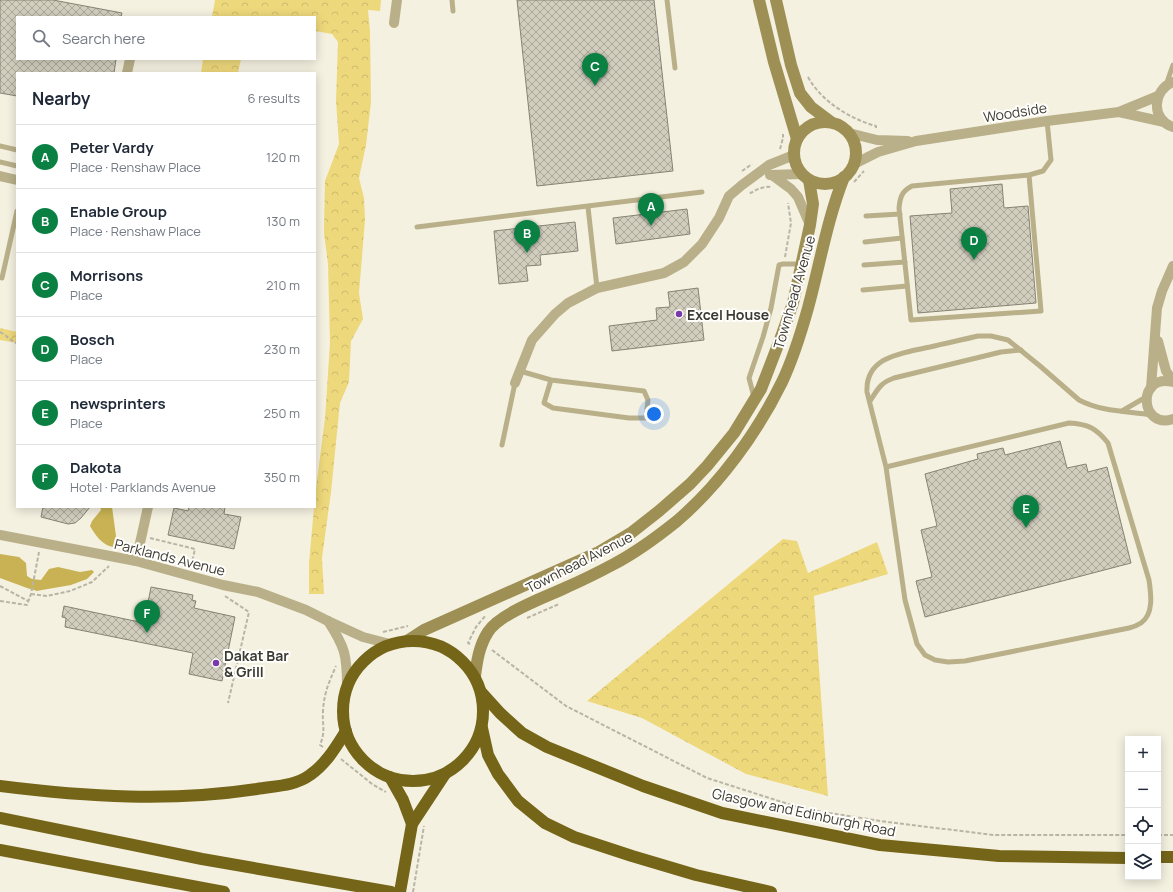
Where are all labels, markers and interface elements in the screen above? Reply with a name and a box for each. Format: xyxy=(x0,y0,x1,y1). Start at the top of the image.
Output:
search box xyxy=(16,16,316,60)
icon: search xyxy=(30,27,52,49)
text: Search here xyxy=(62,28,145,49)
pin: C xyxy=(582,53,608,86)
text: Nearby xyxy=(32,87,90,110)
text: 6 results xyxy=(248,89,300,107)
street label: Woodside xyxy=(982,98,1048,126)
text: Peter Vardy xyxy=(70,137,154,158)
text: A xyxy=(41,148,49,166)
text: 120 m xyxy=(266,148,300,166)
text: Place · Renshaw Place xyxy=(70,158,201,176)
pin: A xyxy=(638,193,664,226)
text: Enable Group xyxy=(70,201,167,222)
text: B xyxy=(41,212,49,230)
text: 130 m xyxy=(266,212,300,230)
pin: B xyxy=(514,220,540,253)
text: Place · Renshaw Place xyxy=(70,222,201,240)
pin: D xyxy=(961,227,987,260)
street label: Townhead Avenue xyxy=(769,233,819,351)
text: Morrisons xyxy=(70,265,143,286)
text: C xyxy=(40,276,50,294)
text: 210 m xyxy=(266,276,300,294)
text: Place xyxy=(70,286,103,304)
place label: Excel House xyxy=(687,305,769,324)
marker: Excel House xyxy=(674,309,684,319)
text: Bosch xyxy=(70,329,115,350)
text: D xyxy=(40,340,50,358)
text: 230 m xyxy=(264,340,300,358)
text: Place xyxy=(70,350,103,368)
text: newsprinters xyxy=(70,393,166,414)
text: E xyxy=(41,404,49,422)
text: 250 m xyxy=(264,404,300,422)
your location xyxy=(644,404,664,424)
text: Place xyxy=(70,414,103,432)
text: Dakota xyxy=(70,457,121,478)
text: F xyxy=(42,468,48,486)
text: 350 m xyxy=(264,468,300,486)
text: Hotel · Parklands Avenue xyxy=(70,478,216,496)
pin: E xyxy=(1013,495,1039,528)
street label: Townhead Avenue xyxy=(522,527,636,597)
street label: Parklands Avenue xyxy=(113,534,227,580)
pin: F xyxy=(134,600,160,633)
place label: Dakat Bar & Grill xyxy=(224,646,289,681)
marker: Dakat Bar & Grill xyxy=(211,658,221,668)
map controls xyxy=(1125,736,1161,880)
button: + xyxy=(1125,736,1161,772)
button: − xyxy=(1125,772,1161,808)
street label: Glasgow and Edinburgh Road xyxy=(711,783,897,841)
button: locate xyxy=(1125,808,1161,844)
button: layers xyxy=(1125,844,1161,880)

